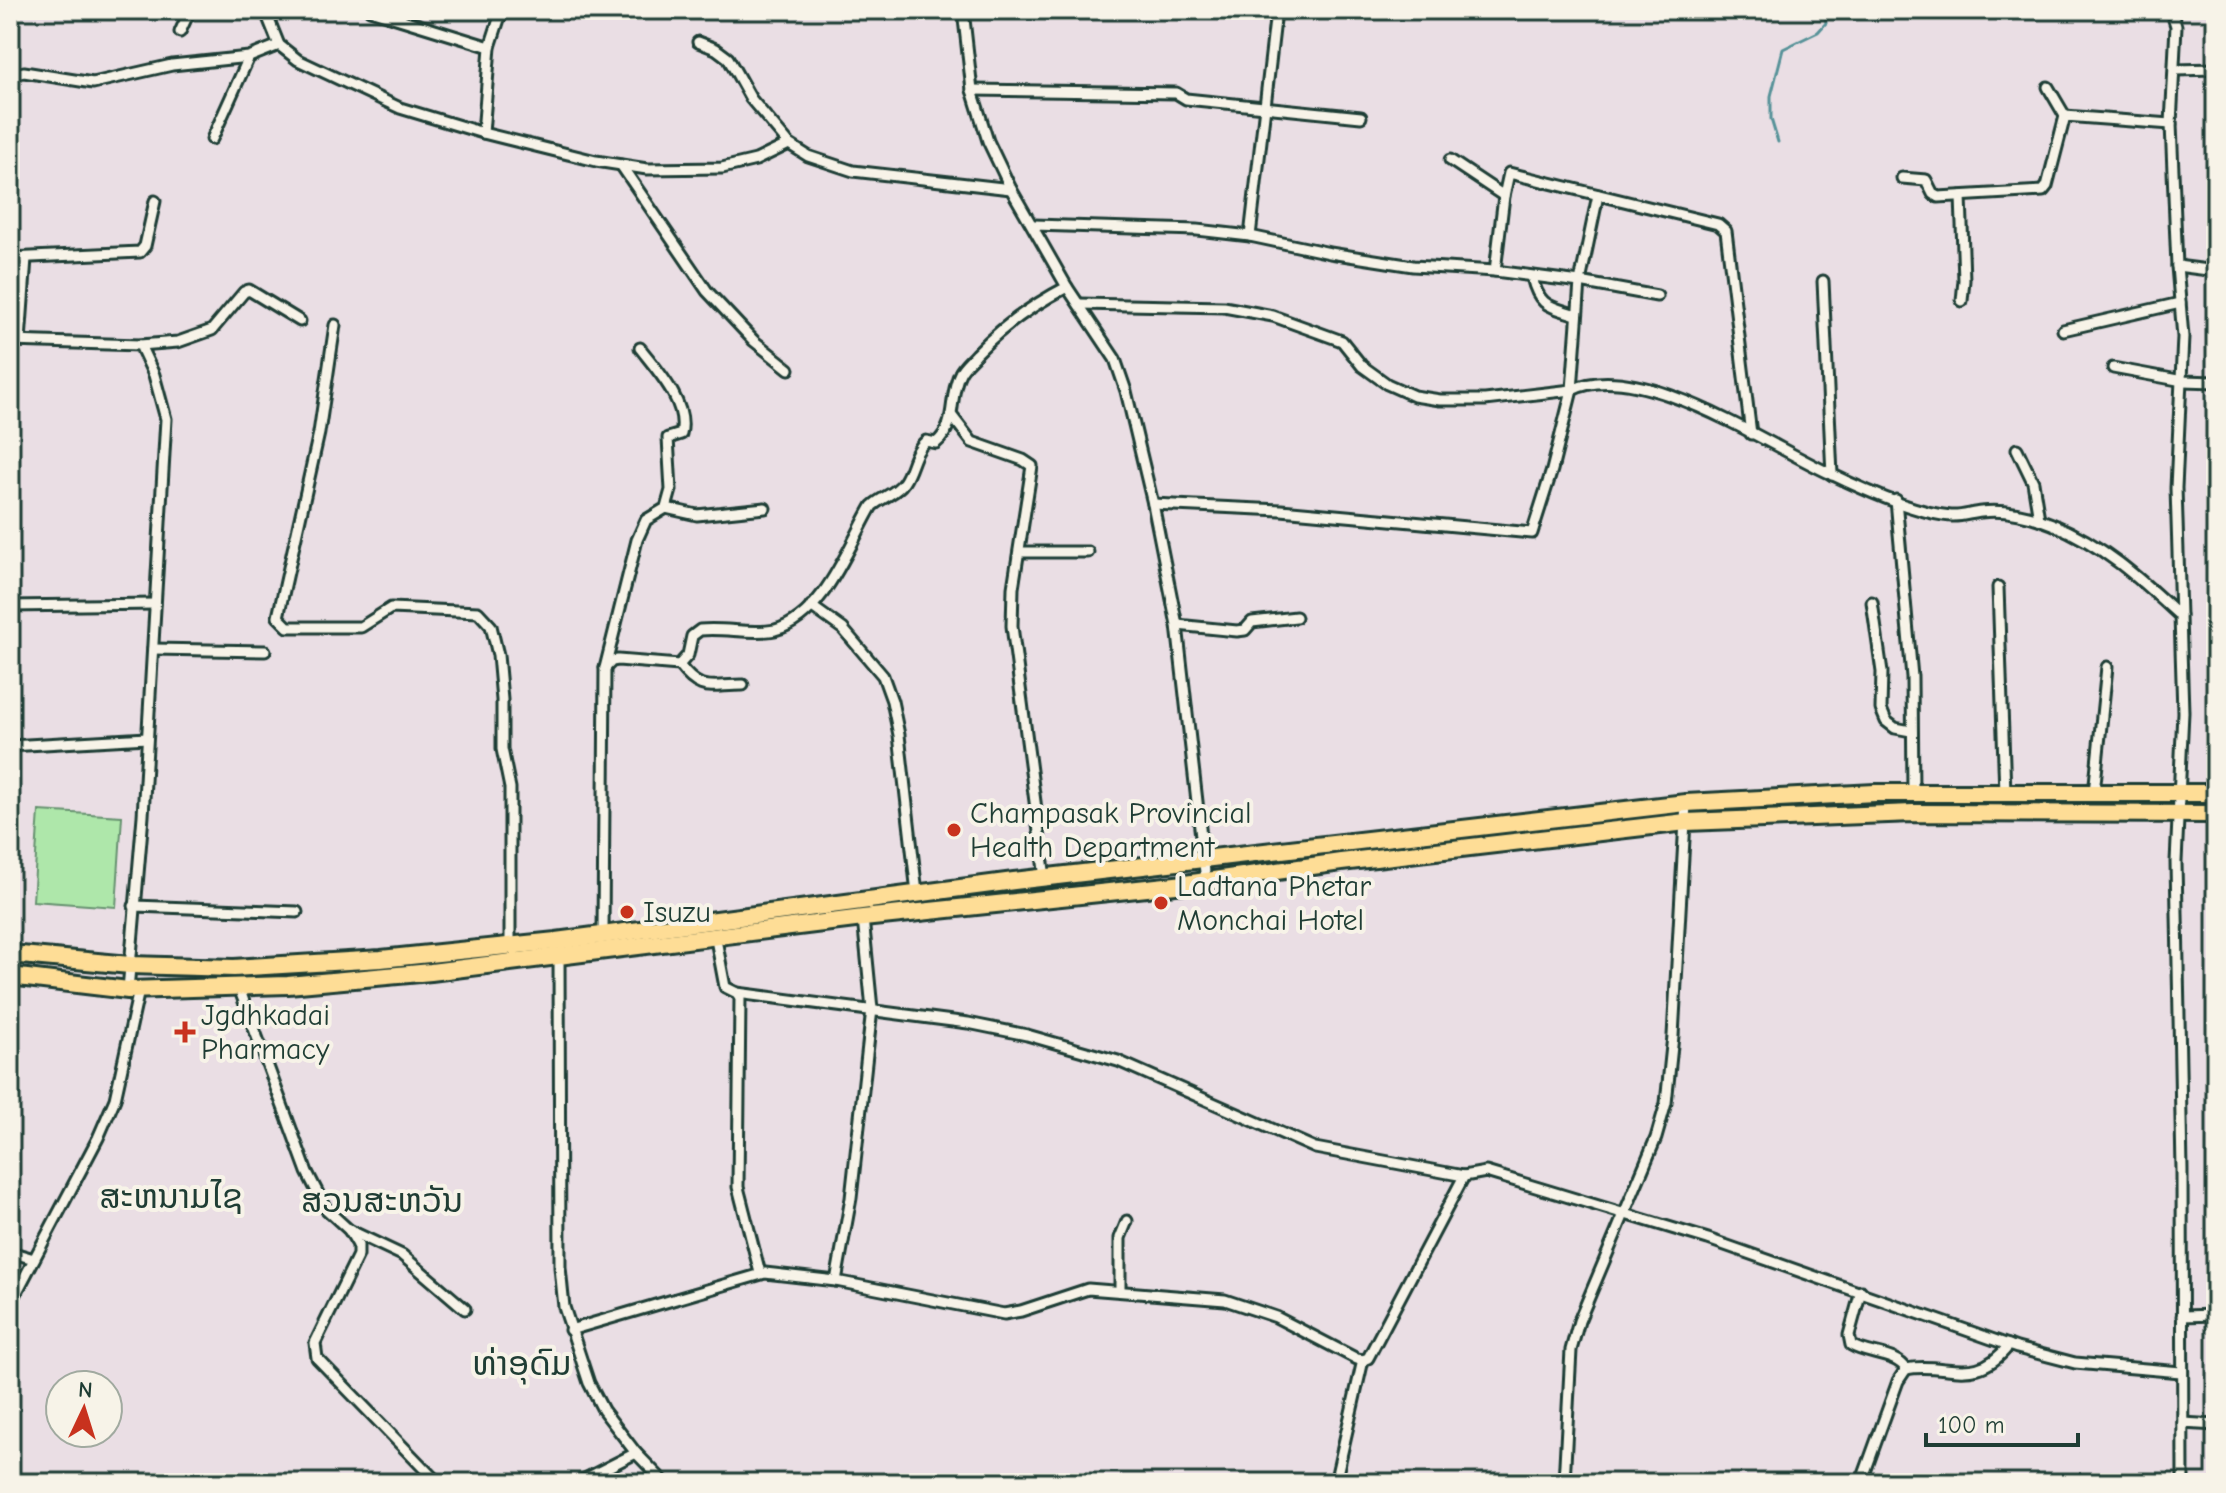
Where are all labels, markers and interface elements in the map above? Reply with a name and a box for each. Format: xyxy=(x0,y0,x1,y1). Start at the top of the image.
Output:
place label: Champasak Provincial Health Department xyxy=(970,796,1252,865)
marker: Champasak Provincial Health Department xyxy=(945,821,963,839)
place label: Ladtana Phetar Monchai Hotel xyxy=(1177,869,1371,938)
marker: Ladtana Phetar Monchai Hotel xyxy=(1152,894,1170,912)
place label: Isuzu xyxy=(643,895,711,930)
marker: Isuzu xyxy=(618,903,636,921)
place label: Jgdhkadai Pharmacy xyxy=(201,998,330,1067)
marker: Jgdhkadai Pharmacy xyxy=(176,1023,194,1041)
district label: ສະຫນາມໄຊ xyxy=(99,1177,243,1217)
district label: ສວນສະຫວັນ xyxy=(301,1181,463,1221)
district label: ທ່າອຸດົມ xyxy=(472,1344,572,1385)
north arrow xyxy=(44,1369,124,1449)
text: N xyxy=(77,1377,93,1404)
scale bar xyxy=(1926,1397,2078,1447)
text: 100 m xyxy=(1938,1411,2005,1439)

